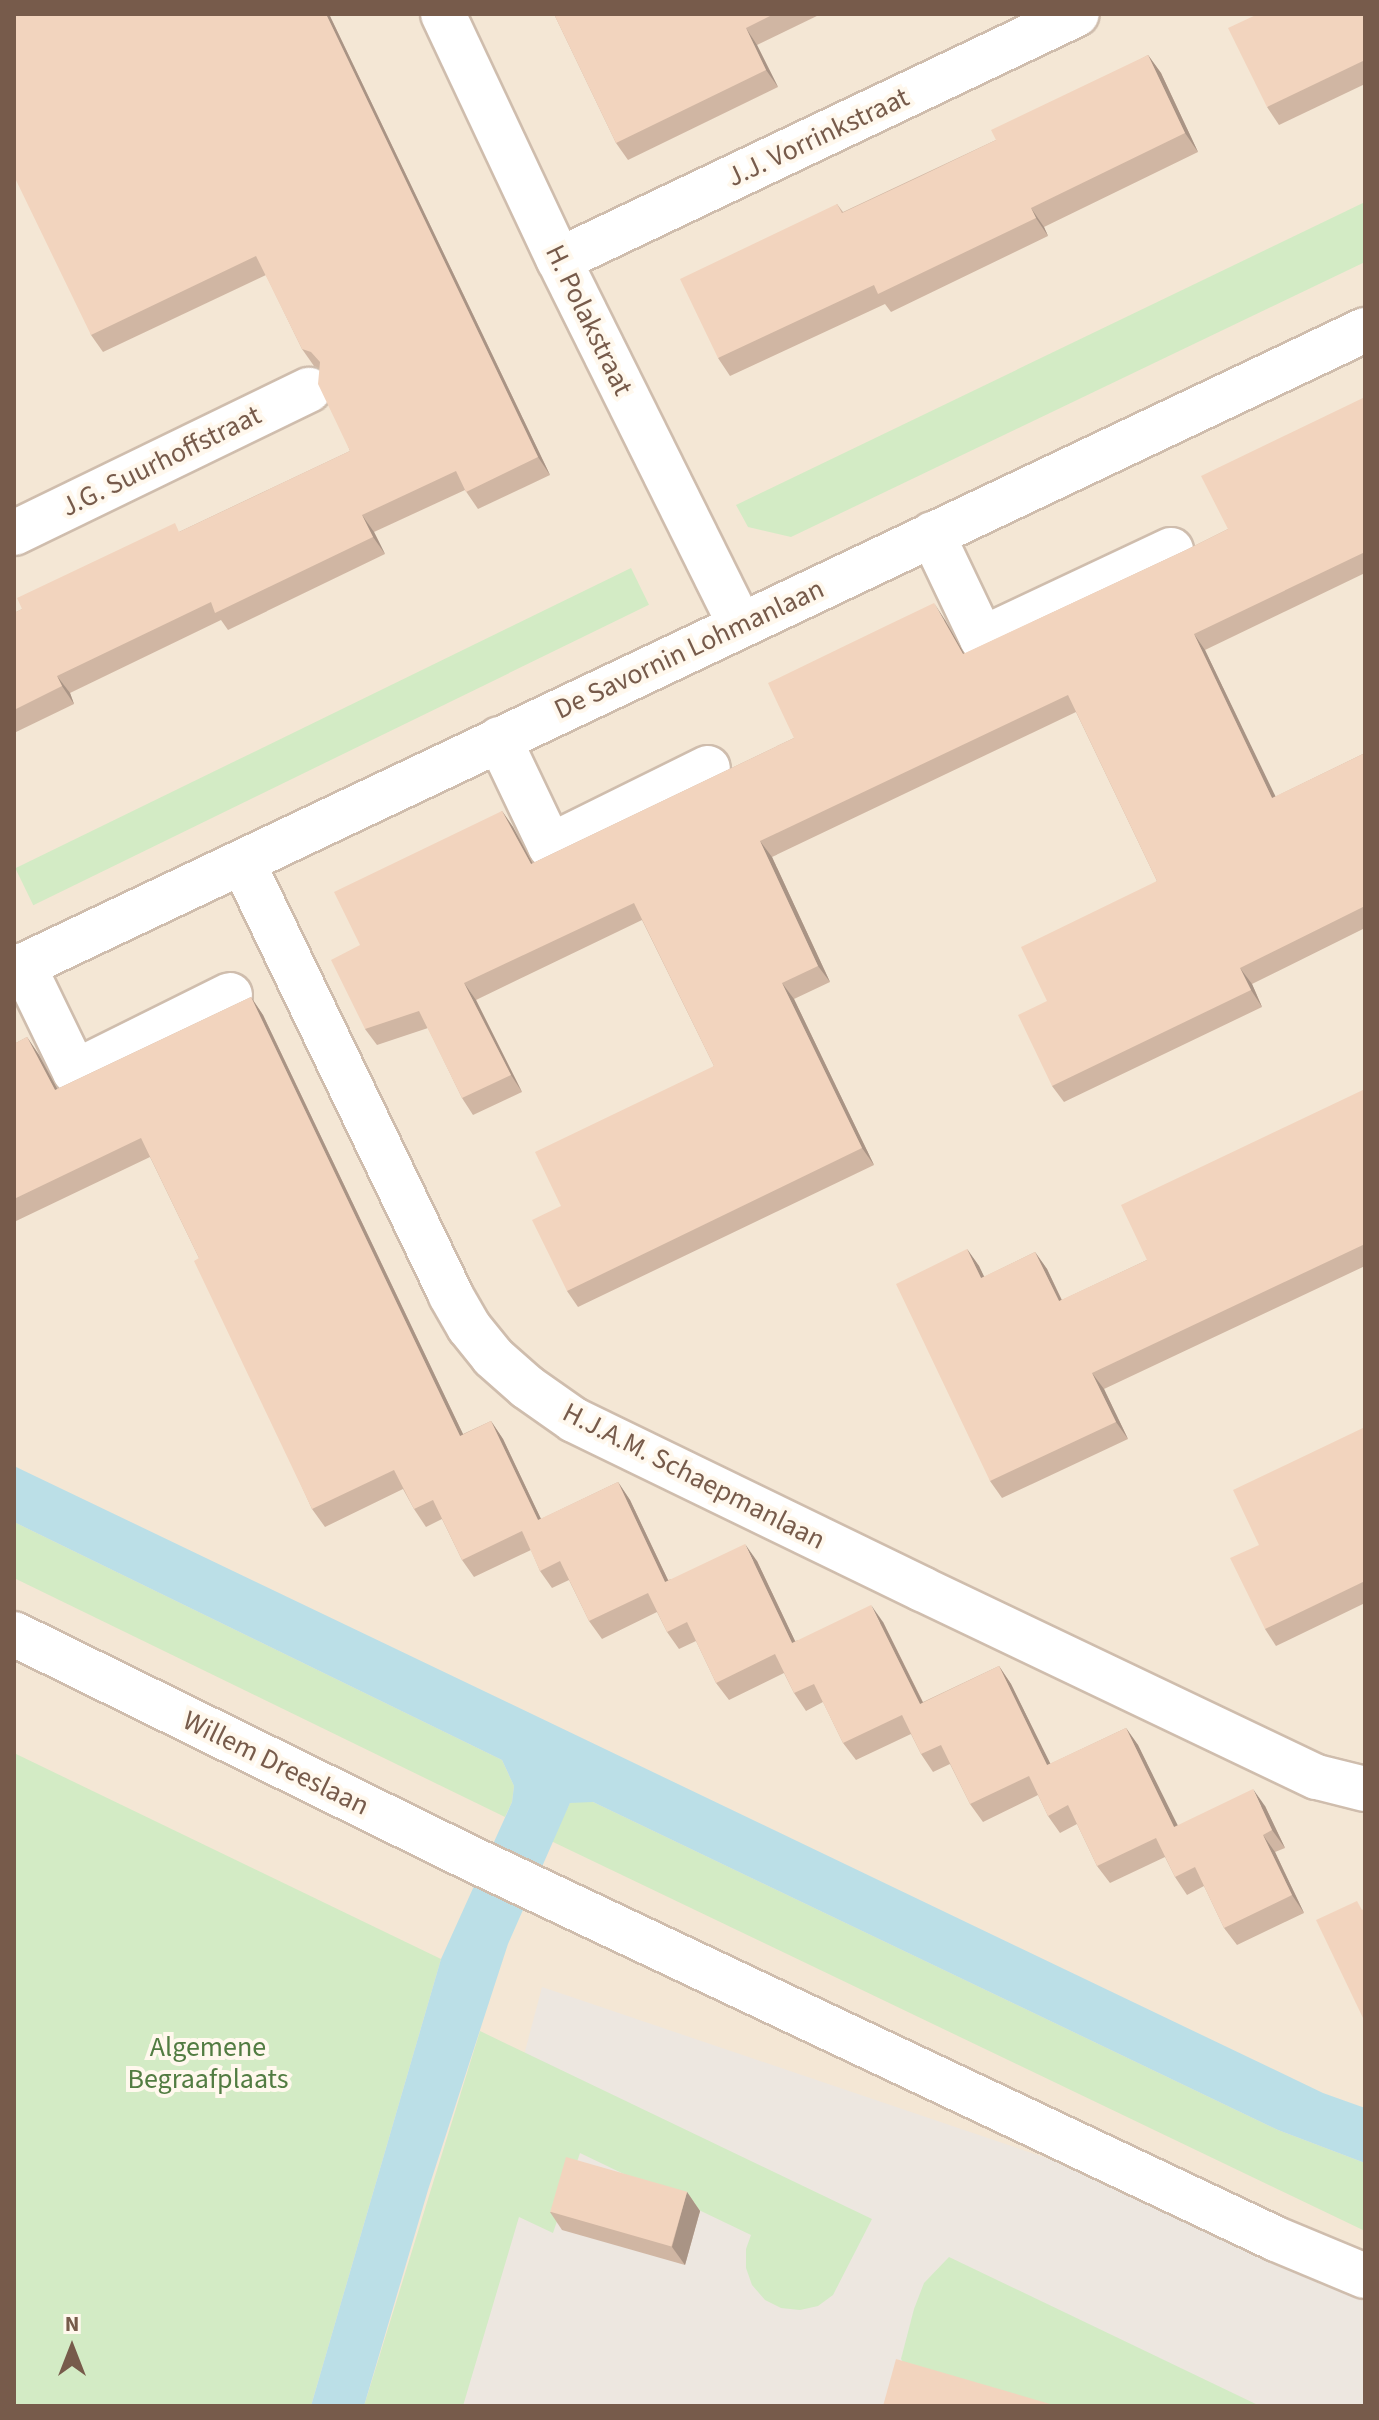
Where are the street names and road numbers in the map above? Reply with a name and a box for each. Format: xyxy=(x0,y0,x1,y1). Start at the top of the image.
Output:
street label: J.J. Vorrinkstraat xyxy=(722,80,914,194)
street label: H. Polakstraat xyxy=(538,239,640,401)
street label: J.G. Suurhoffstraat xyxy=(56,398,266,524)
street label: De Savornin Lohmanlaan xyxy=(549,572,829,726)
street label: H.J.A.M. Schaepmanlaan xyxy=(557,1395,831,1557)
street label: Willem Dreeslaan xyxy=(178,1703,374,1823)

